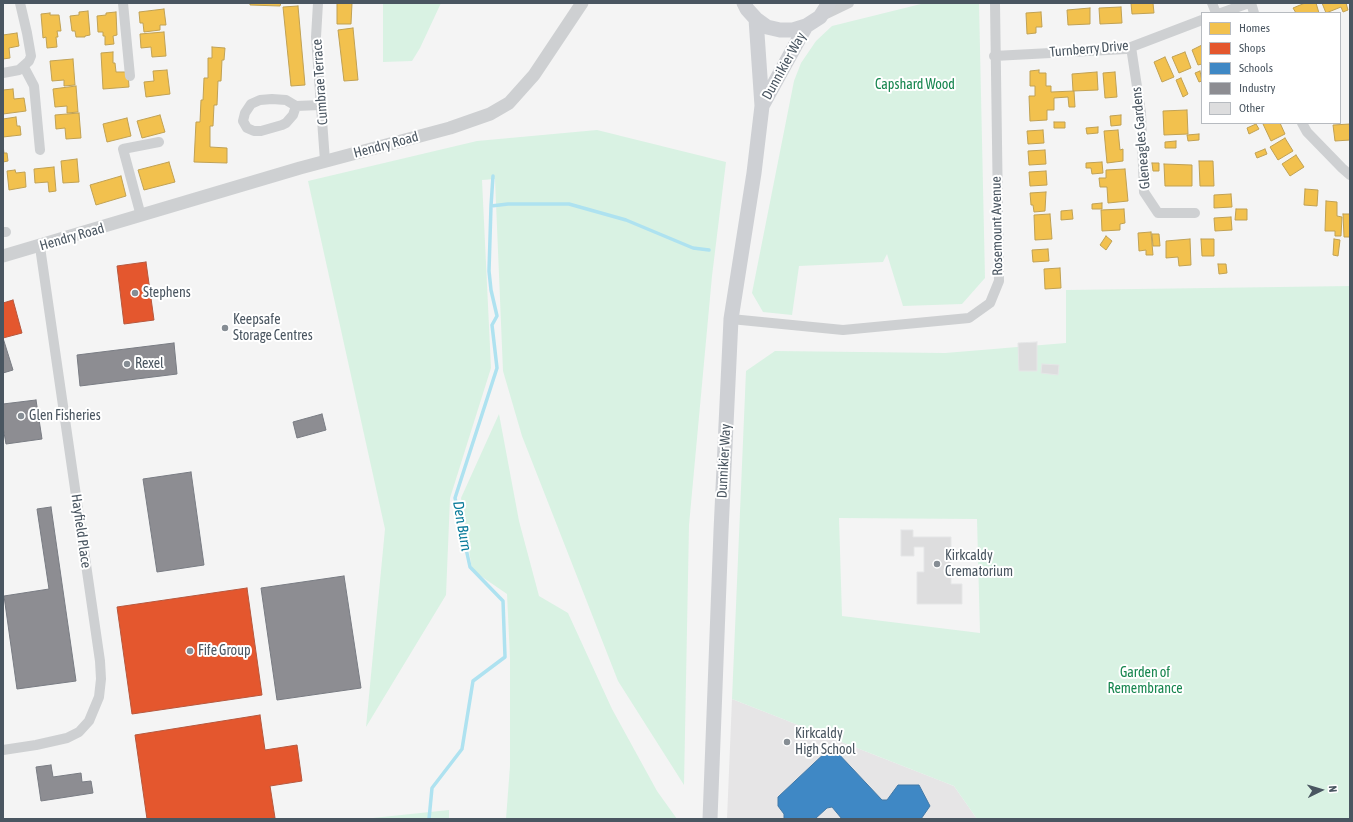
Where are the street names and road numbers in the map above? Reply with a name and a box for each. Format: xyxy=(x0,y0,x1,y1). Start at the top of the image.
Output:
street label: Dunnikier Way xyxy=(759,29,809,103)
street label: Turnberry Drive xyxy=(1049,37,1129,61)
street label: Cumbrae Terrace xyxy=(309,38,331,126)
street label: Gleneagles Gardens xyxy=(1128,86,1154,190)
street label: Hendry Road xyxy=(352,128,420,162)
street label: Rosemount Avenue xyxy=(988,176,1006,276)
street label: Hendry Road xyxy=(38,220,106,254)
street label: Dunnikier Way xyxy=(714,423,734,499)
street label: Hayfield Place xyxy=(67,493,95,569)

